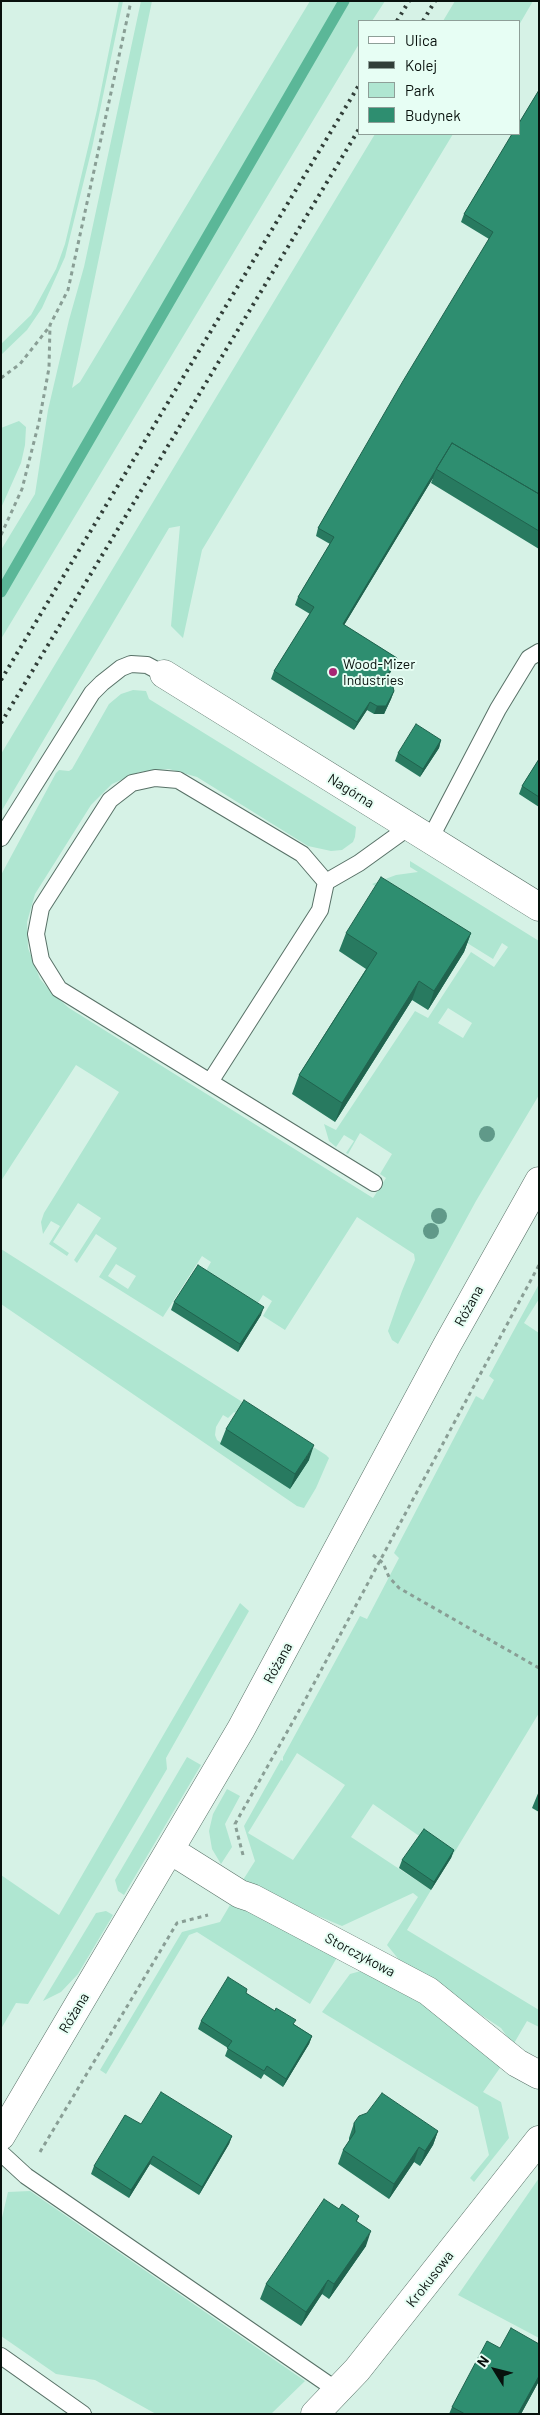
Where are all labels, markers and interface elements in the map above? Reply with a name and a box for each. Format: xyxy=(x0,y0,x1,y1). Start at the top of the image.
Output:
legend xyxy=(358,20,520,135)
text: Ulica xyxy=(405,31,437,49)
text: Kolej xyxy=(405,56,437,74)
text: Park xyxy=(405,81,434,99)
text: Budynek xyxy=(405,106,461,124)
place label: Wood-Mizer Industries xyxy=(343,656,415,689)
marker: Wood-Mizer Industries xyxy=(327,666,339,678)
street label: Nagórna xyxy=(325,770,377,812)
street label: Różana xyxy=(451,1283,487,1329)
street label: Różana xyxy=(260,1640,296,1686)
street label: Storczykowa xyxy=(322,1930,398,1980)
street label: Różana xyxy=(55,1990,93,2036)
street label: Krokusowa xyxy=(403,2247,457,2311)
north arrow xyxy=(470,2345,520,2395)
text: N xyxy=(473,2352,492,2370)

